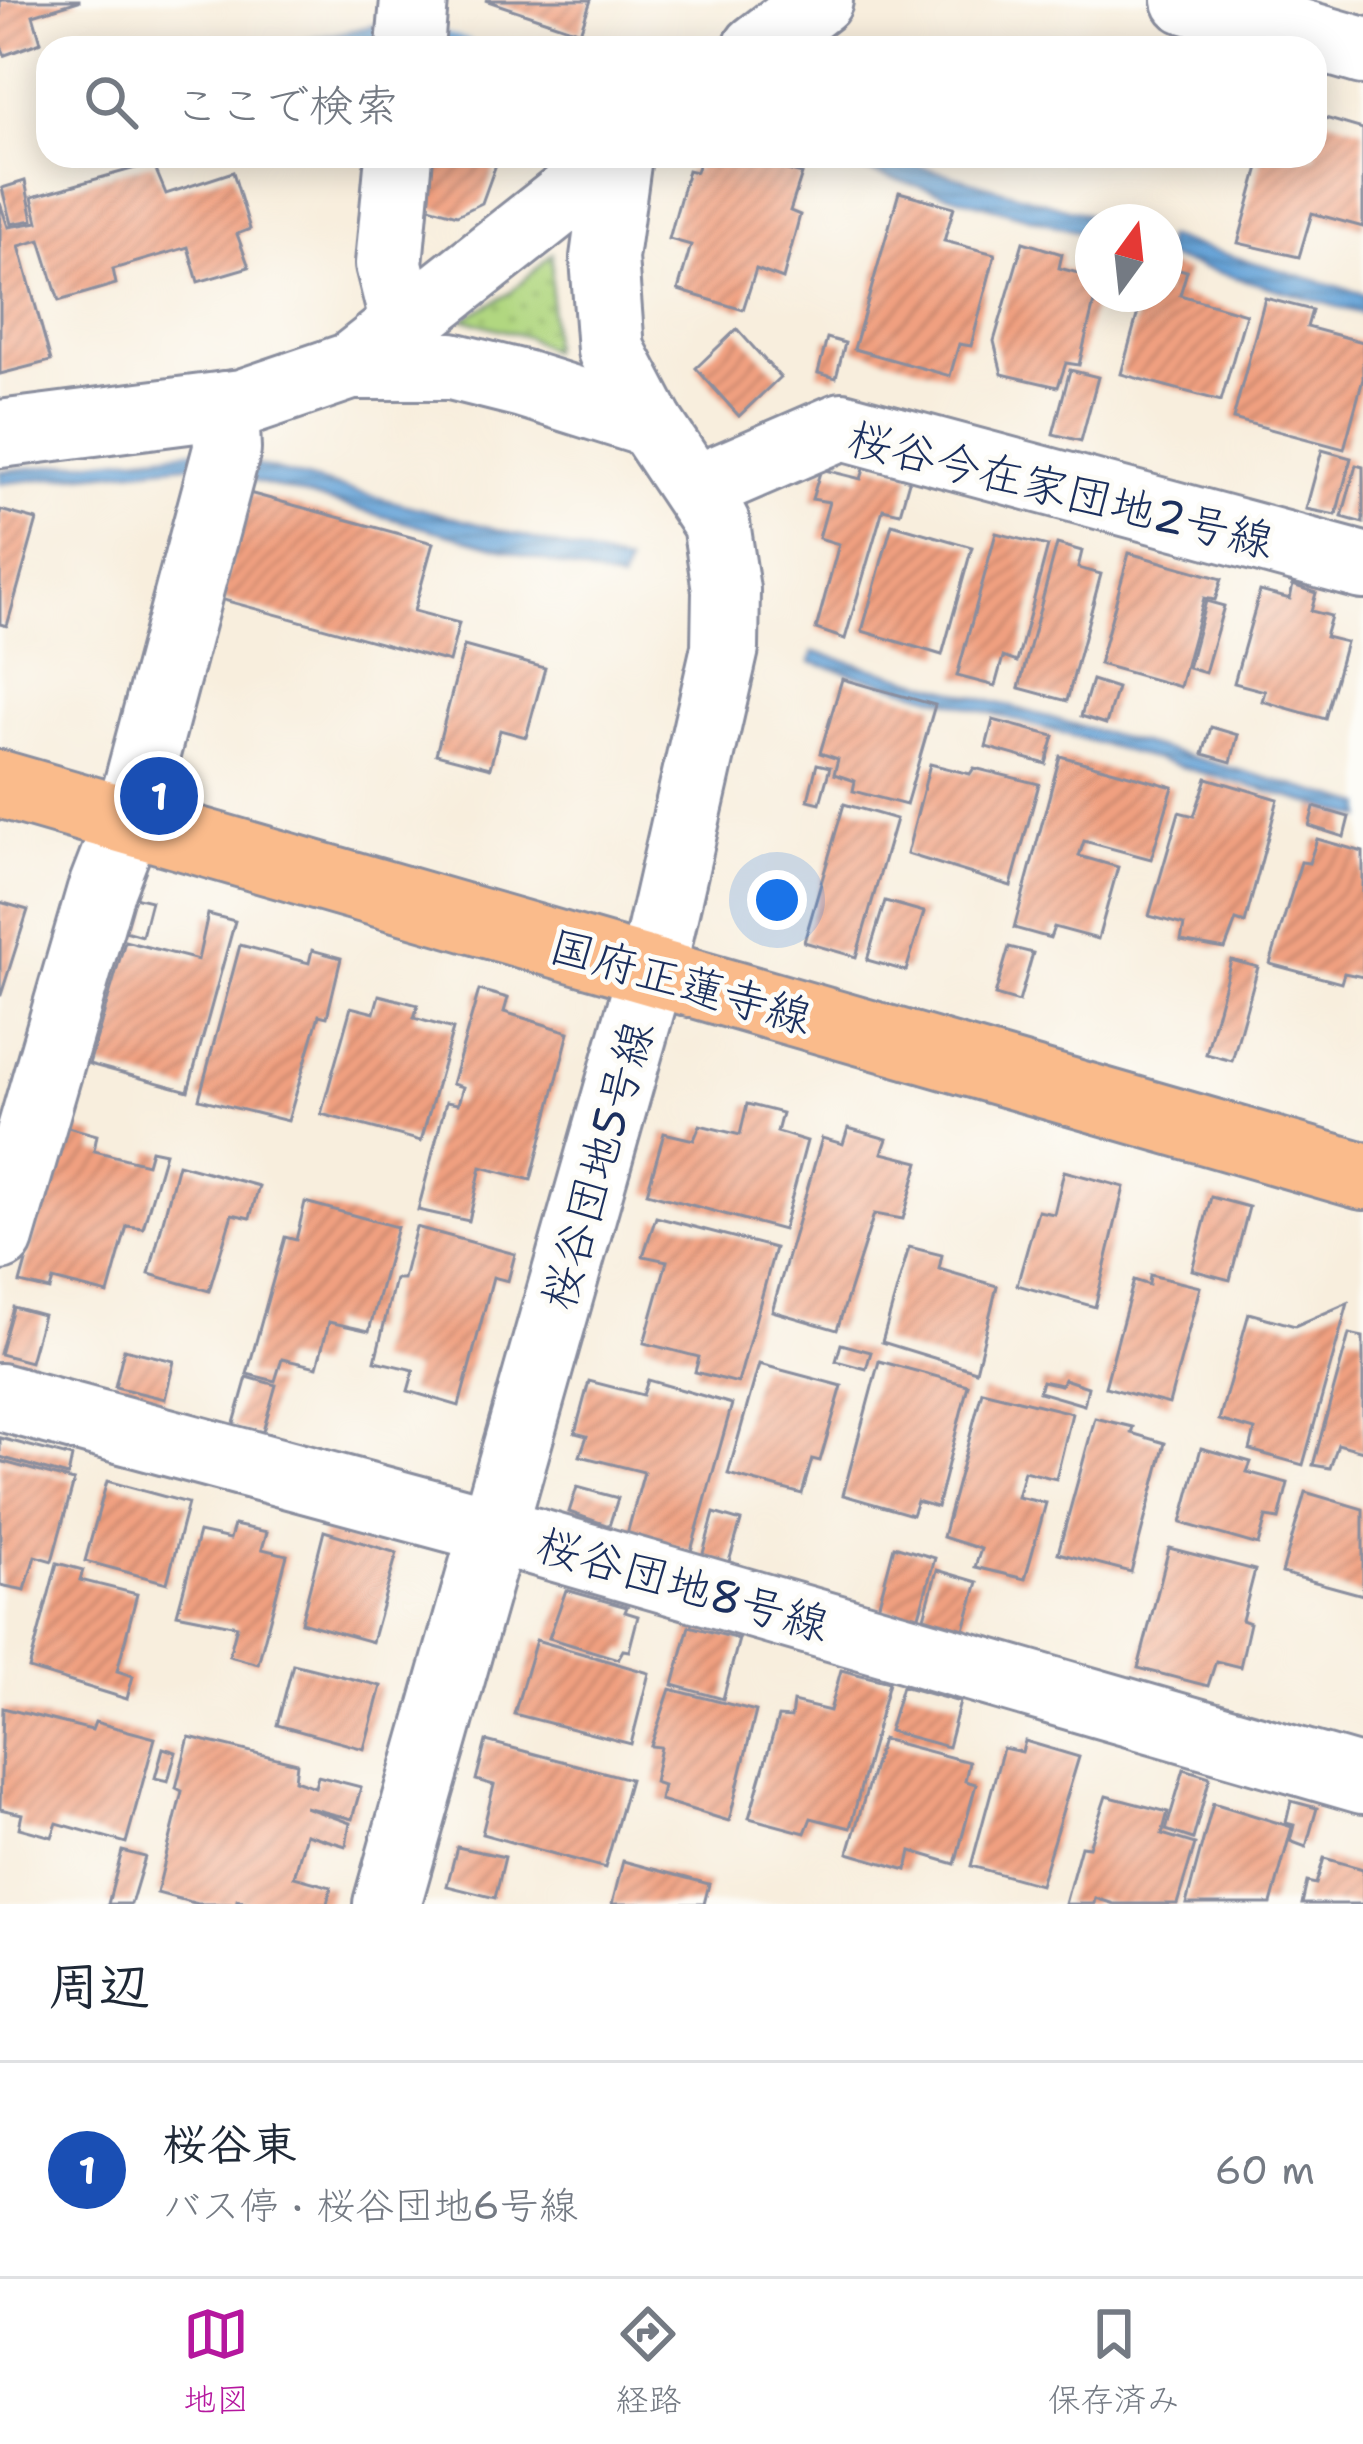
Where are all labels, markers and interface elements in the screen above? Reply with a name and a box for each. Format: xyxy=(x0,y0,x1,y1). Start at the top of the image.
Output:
search box xyxy=(36,36,1327,168)
icon: search xyxy=(78,69,144,135)
text: ここで検索 xyxy=(174,75,399,135)
north arrow xyxy=(1075,204,1183,312)
street label: 桜谷今在家団地2号線 xyxy=(842,407,1280,571)
pin: 1 xyxy=(120,751,198,841)
your location xyxy=(747,870,807,930)
street label: 国府正蓮寺線 xyxy=(543,915,819,1047)
street label: 桜谷団地5号線 xyxy=(527,1014,667,1316)
street label: 桜谷団地8号線 xyxy=(530,1514,836,1654)
text: 周辺 xyxy=(48,1952,150,2020)
text: 桜谷東 xyxy=(162,2114,297,2174)
text: 1 xyxy=(78,2144,96,2196)
text: 60 m xyxy=(1215,2144,1315,2196)
text: バス停 · 桜谷団地6号線 xyxy=(162,2179,578,2231)
tab: 地図 xyxy=(183,2301,249,2422)
tab: 経路 xyxy=(615,2301,681,2422)
tab: 保存済み xyxy=(1048,2301,1180,2422)

